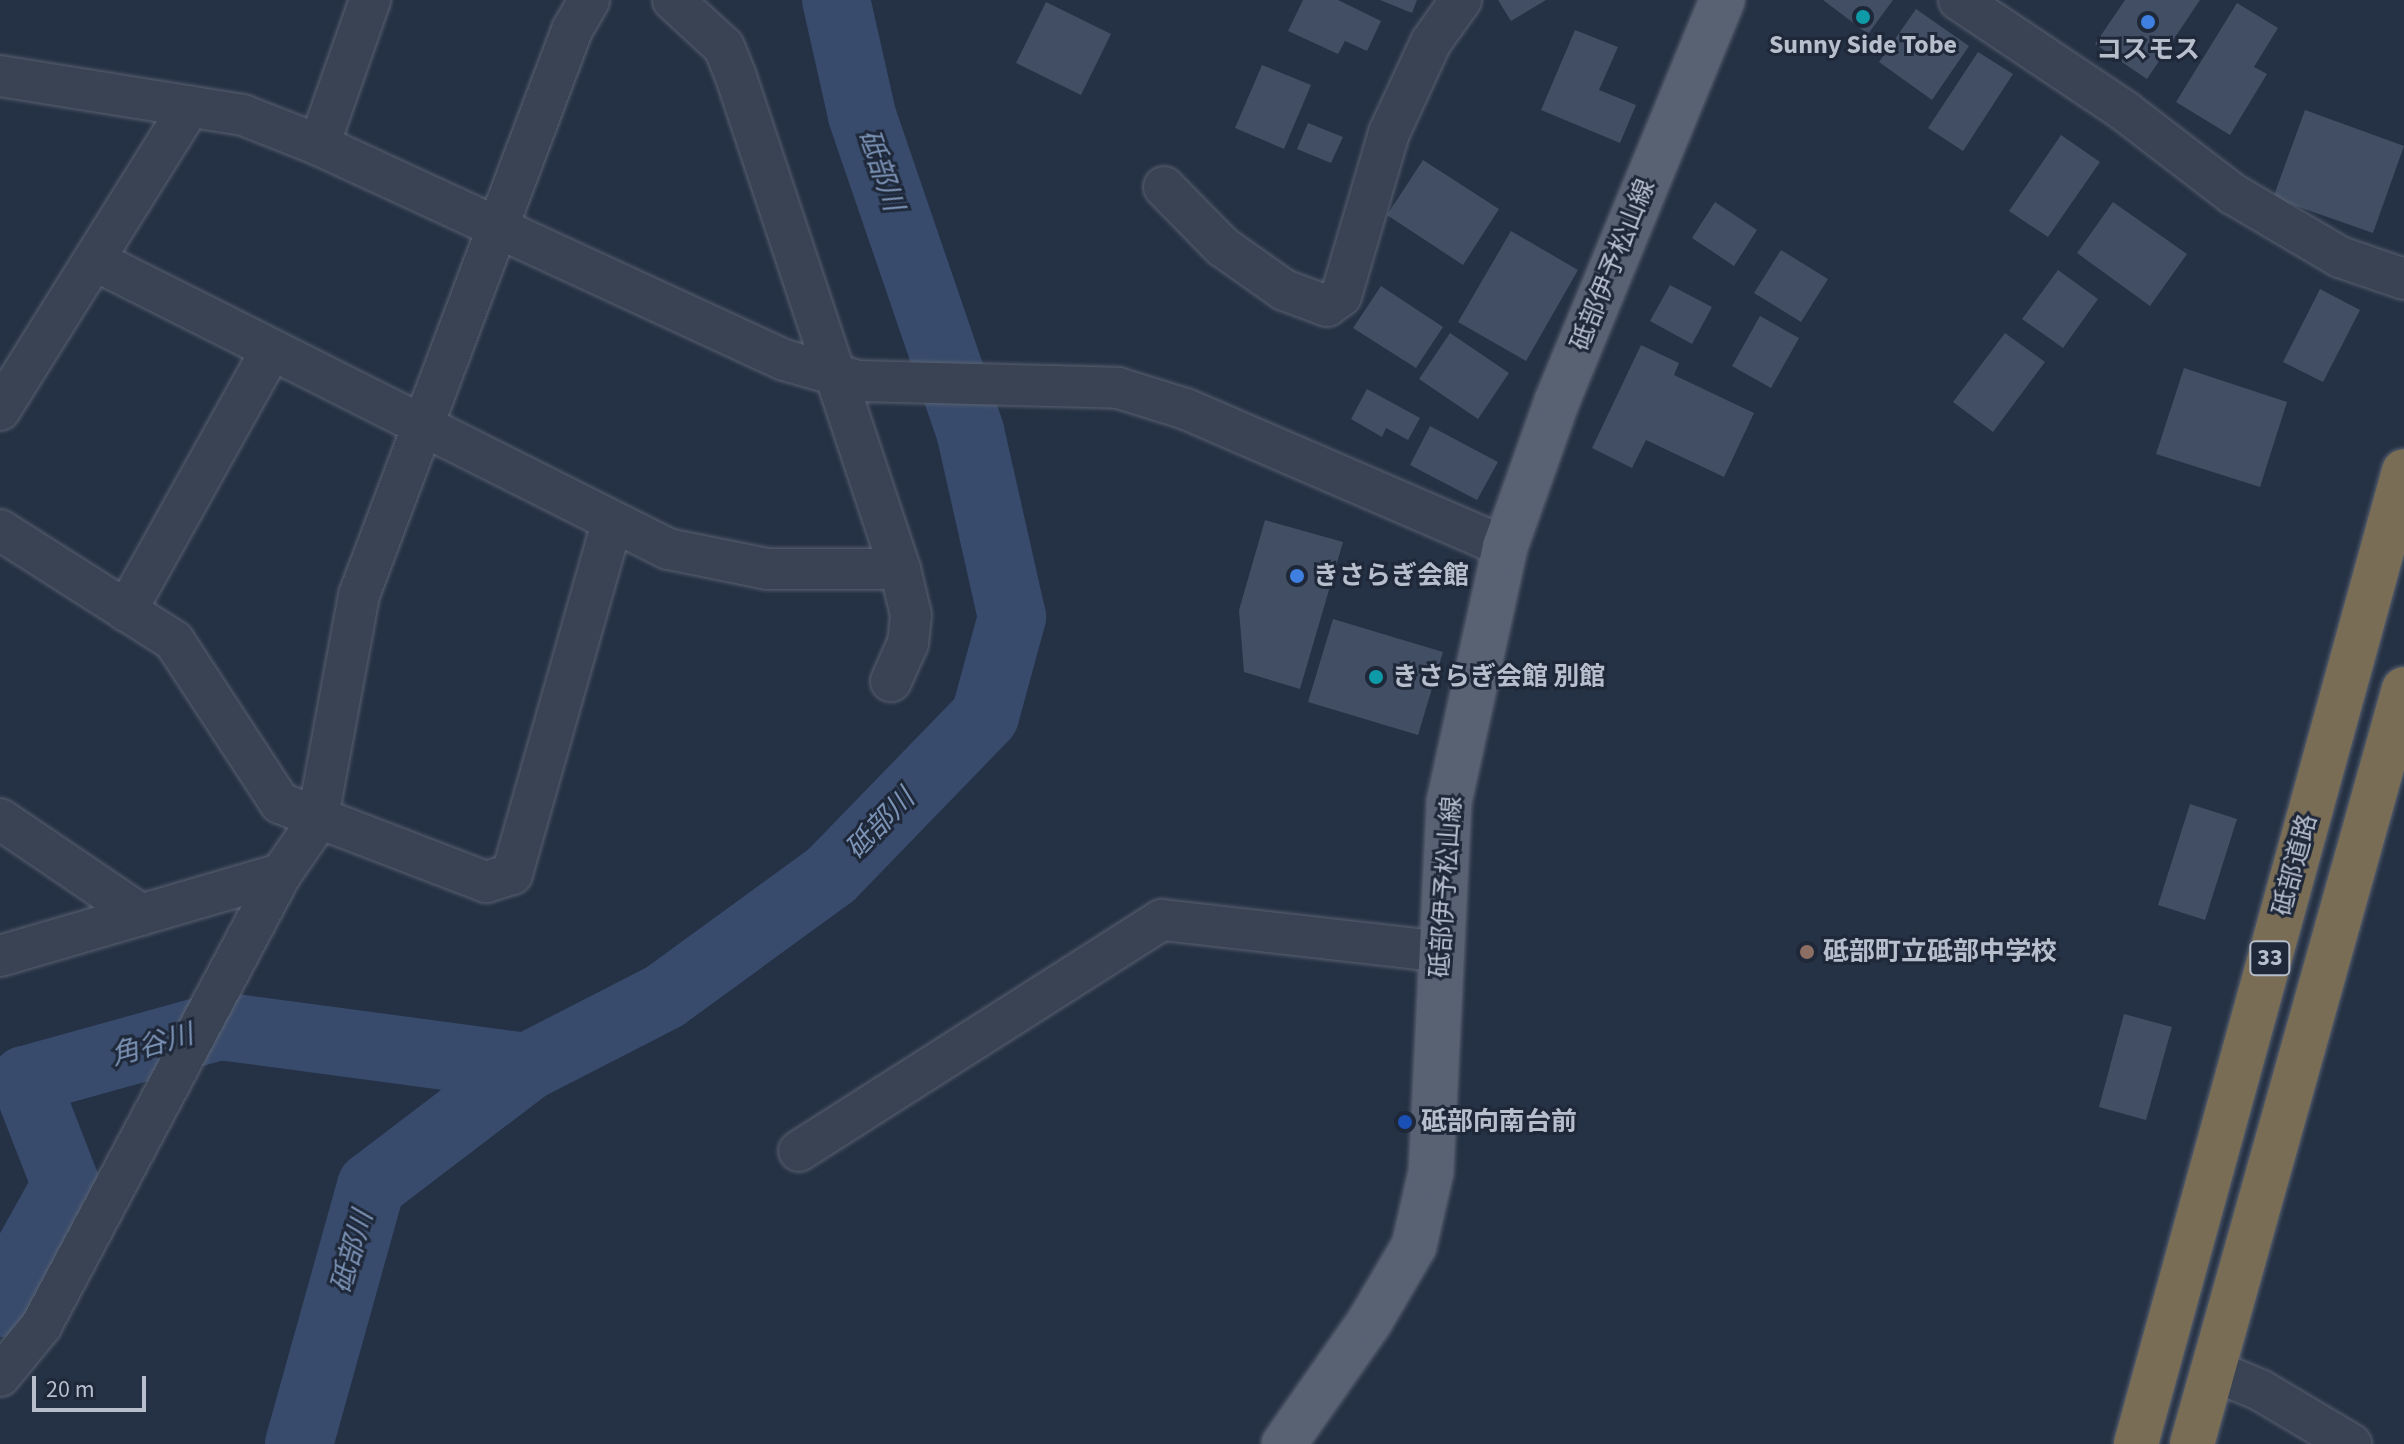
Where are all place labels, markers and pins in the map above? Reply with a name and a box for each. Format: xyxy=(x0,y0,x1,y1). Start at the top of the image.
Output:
marker: Sunny Side Tobe xyxy=(1854,8,1872,26)
marker: コスモス xyxy=(2139,13,2157,31)
place label: Sunny Side Tobe xyxy=(1769,29,1957,61)
place label: コスモス xyxy=(2096,34,2200,66)
place label: きさらぎ会館 xyxy=(1313,560,1469,592)
marker: きさらぎ会館 xyxy=(1288,567,1306,585)
place label: きさらぎ会館 別館 xyxy=(1392,661,1605,693)
marker: きさらぎ会館 別館 xyxy=(1367,668,1385,686)
place label: 砥部町立砥部中学校 xyxy=(1823,936,2057,968)
marker: 砥部町立砥部中学校 xyxy=(1798,943,1816,961)
place label: 砥部向南台前 xyxy=(1421,1106,1577,1138)
marker: 砥部向南台前 xyxy=(1396,1113,1414,1131)

